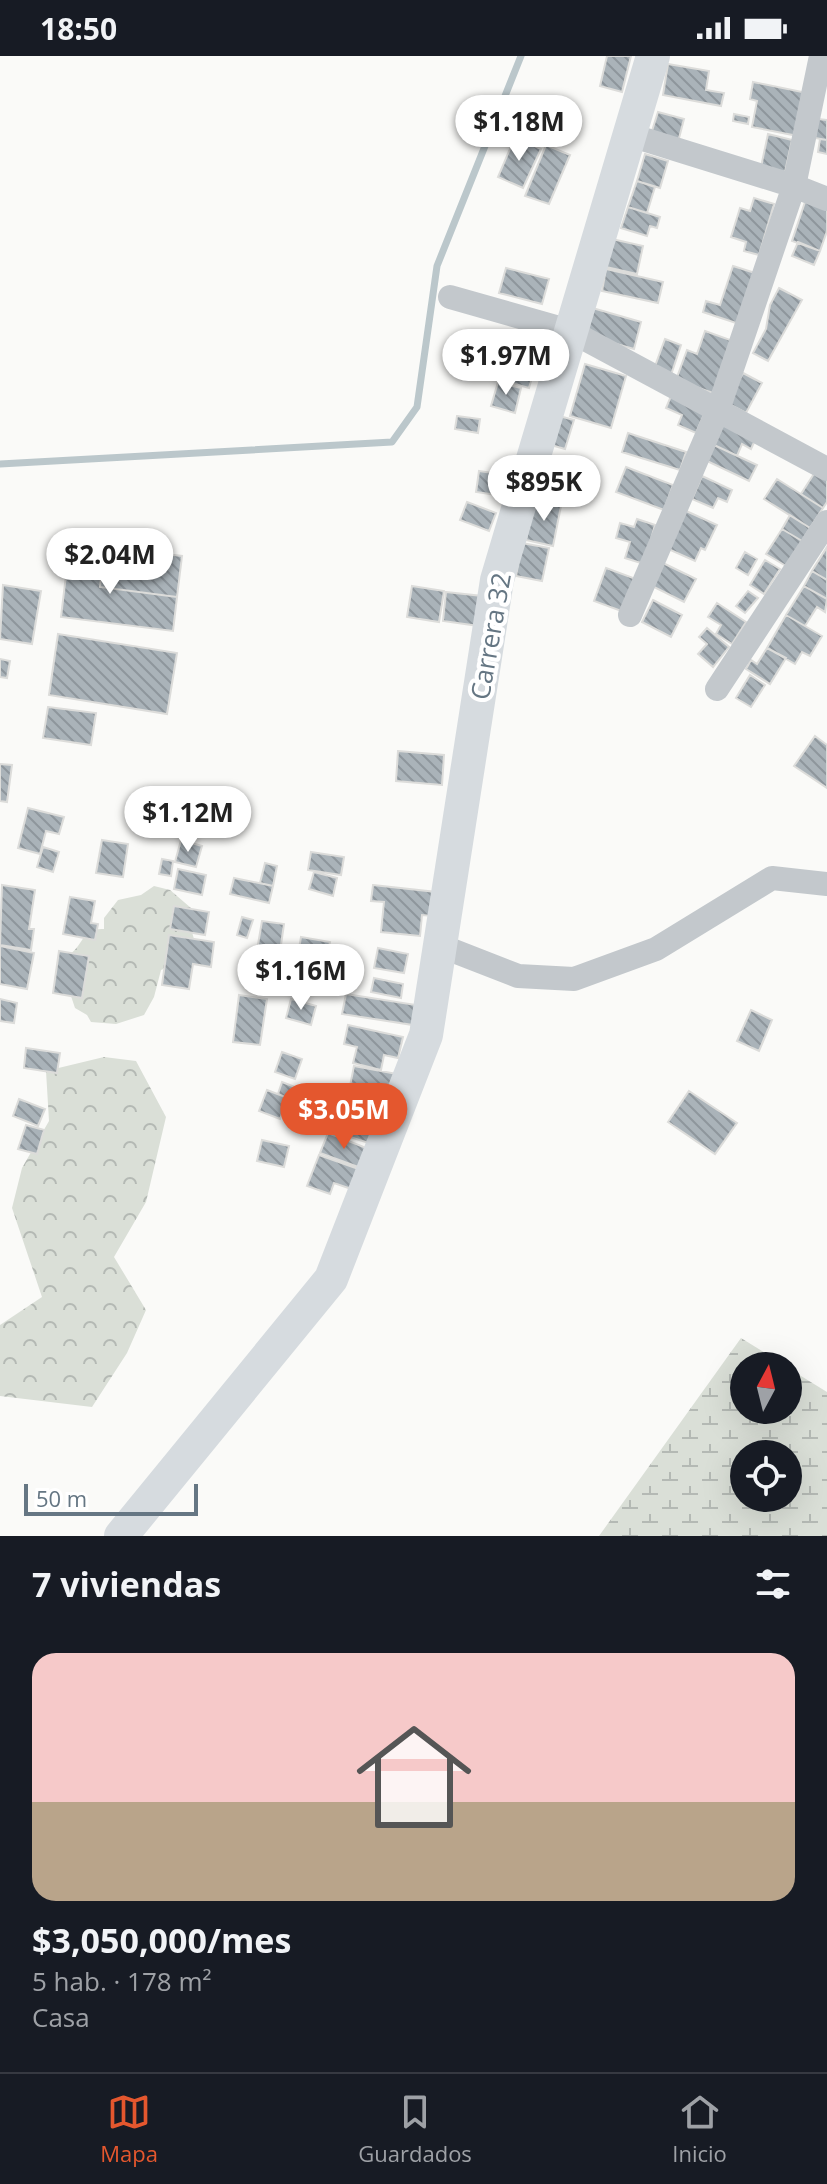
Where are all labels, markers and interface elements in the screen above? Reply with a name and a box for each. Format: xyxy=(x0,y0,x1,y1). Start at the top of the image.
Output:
text: 18:50 xyxy=(40,8,117,49)
pin: $1.18M xyxy=(454,95,584,163)
text: $1.18M xyxy=(473,103,565,139)
pin: $1.97M xyxy=(441,329,571,397)
text: $1.97M xyxy=(460,337,552,373)
pin: $895K xyxy=(488,455,600,523)
text: $895K xyxy=(506,463,582,499)
pin: $2.04M xyxy=(45,528,175,596)
text: $2.04M xyxy=(64,536,156,572)
street label: Carrera 32 xyxy=(461,570,519,702)
pin: $1.12M xyxy=(123,786,253,854)
text: $1.12M xyxy=(142,794,234,830)
pin: $1.16M xyxy=(236,944,366,1012)
text: $1.16M xyxy=(255,952,347,988)
pin: $3.05M xyxy=(279,1083,409,1151)
text: $3.05M xyxy=(298,1091,390,1127)
north arrow xyxy=(730,1352,802,1424)
map controls xyxy=(730,1352,802,1512)
button: locate xyxy=(730,1440,802,1512)
scale bar xyxy=(24,1480,198,1516)
text: 50 m xyxy=(36,1483,87,1513)
text: 7 viviendas xyxy=(32,1561,221,1607)
icon: filters xyxy=(751,1562,795,1606)
icon: home xyxy=(342,1705,486,1849)
text: $3,050,000/mes xyxy=(32,1917,291,1963)
text: 5 hab. · 178 m² xyxy=(32,1963,212,1999)
text: Casa xyxy=(32,1999,90,2035)
tab: Mapa xyxy=(100,2090,158,2168)
tab: Guardados xyxy=(358,2090,472,2168)
tab: Inicio xyxy=(672,2090,727,2168)

